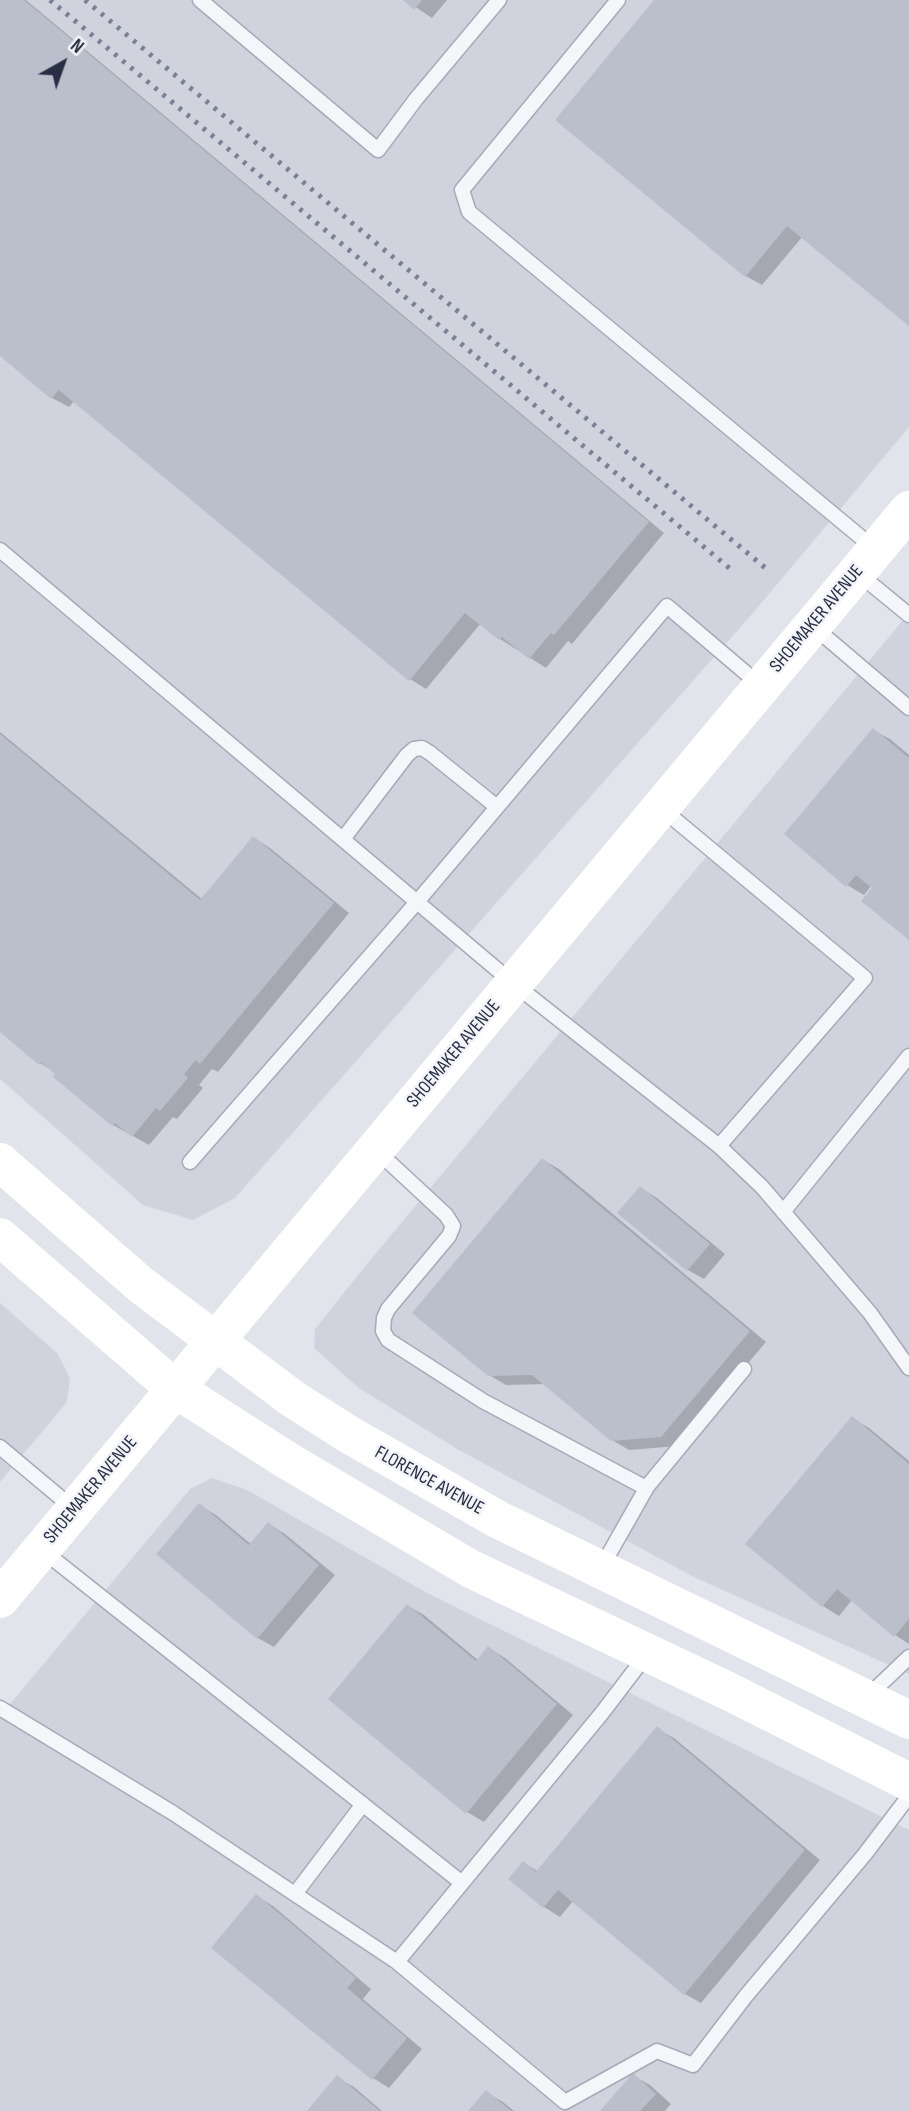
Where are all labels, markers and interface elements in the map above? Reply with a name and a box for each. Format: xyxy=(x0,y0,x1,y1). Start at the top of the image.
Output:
north arrow xyxy=(28,28,98,98)
text: N xyxy=(66,34,88,59)
street label: SHOEMAKER AVENUE xyxy=(765,561,869,677)
street label: SHOEMAKER AVENUE xyxy=(402,996,506,1112)
street label: SHOEMAKER AVENUE xyxy=(39,1432,143,1548)
street label: FLORENCE AVENUE xyxy=(371,1442,487,1520)

